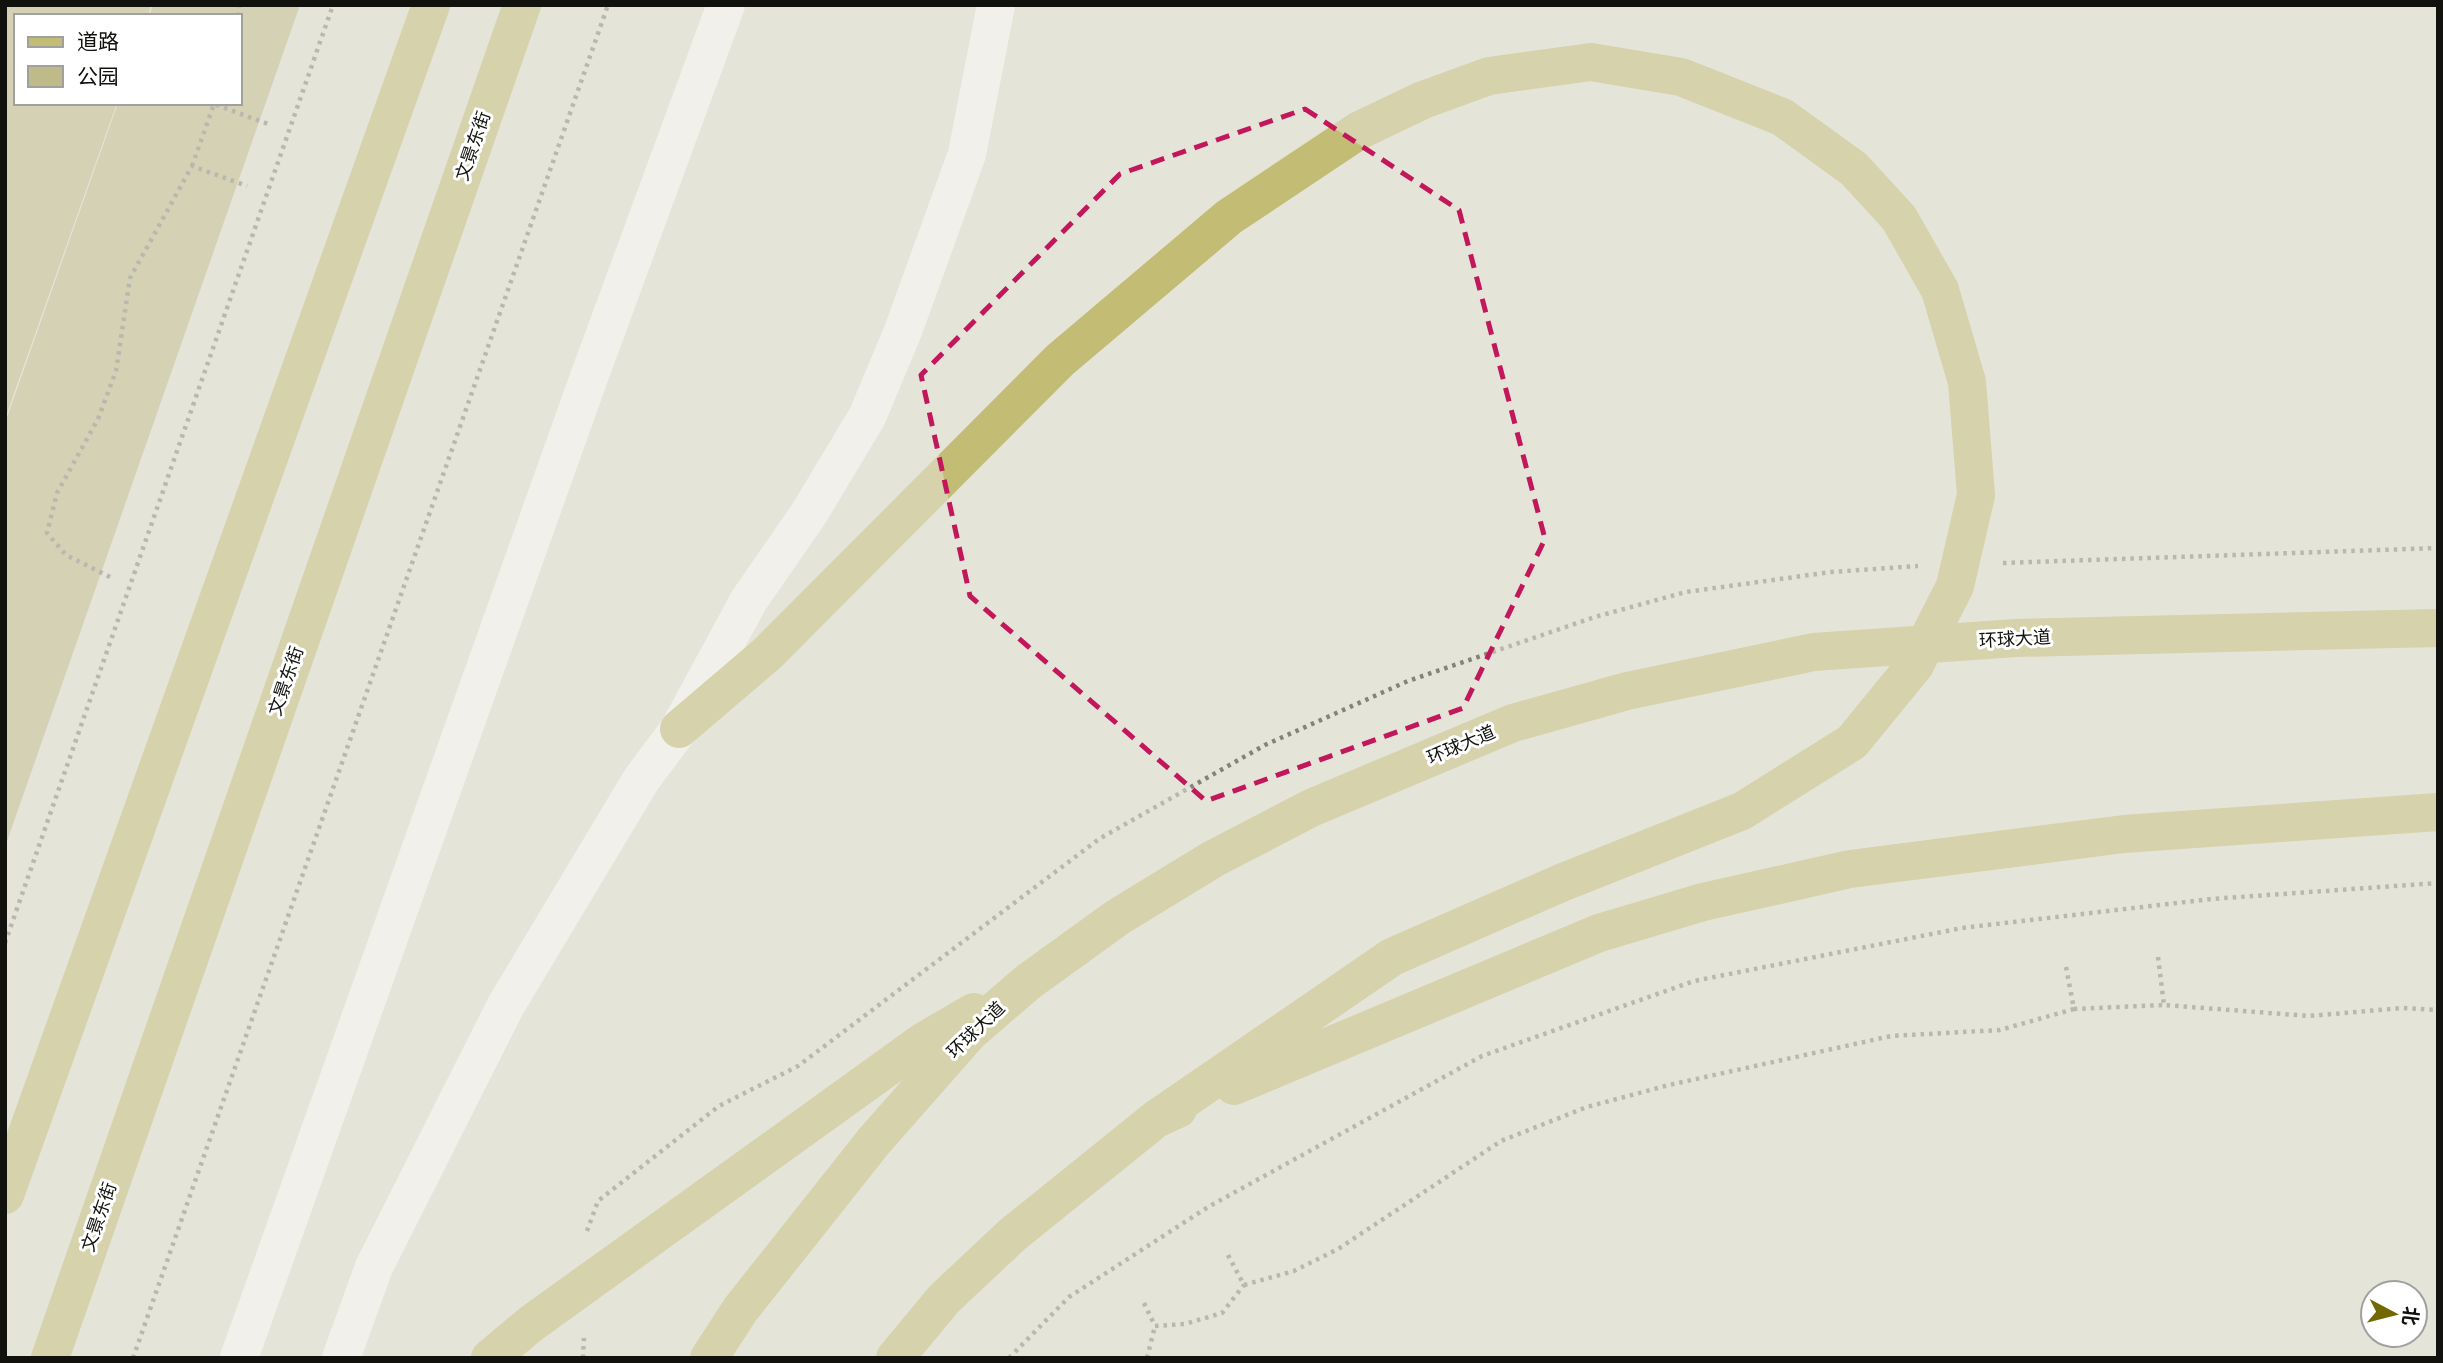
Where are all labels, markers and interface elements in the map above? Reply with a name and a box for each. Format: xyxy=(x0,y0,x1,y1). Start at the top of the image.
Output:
legend xyxy=(14,14,242,105)
text: 道路 xyxy=(77,30,119,53)
text: 公园 xyxy=(77,65,119,88)
street label: 文景东街 xyxy=(452,109,494,183)
street label: 环球大道 xyxy=(1979,627,2051,651)
street label: 文景东街 xyxy=(265,644,307,718)
street label: 环球大道 xyxy=(1424,722,1498,768)
street label: 环球大道 xyxy=(943,998,1009,1062)
street label: 文景东街 xyxy=(78,1180,120,1254)
north arrow xyxy=(2359,1279,2429,1349)
text: 北 xyxy=(2399,1305,2422,1327)

